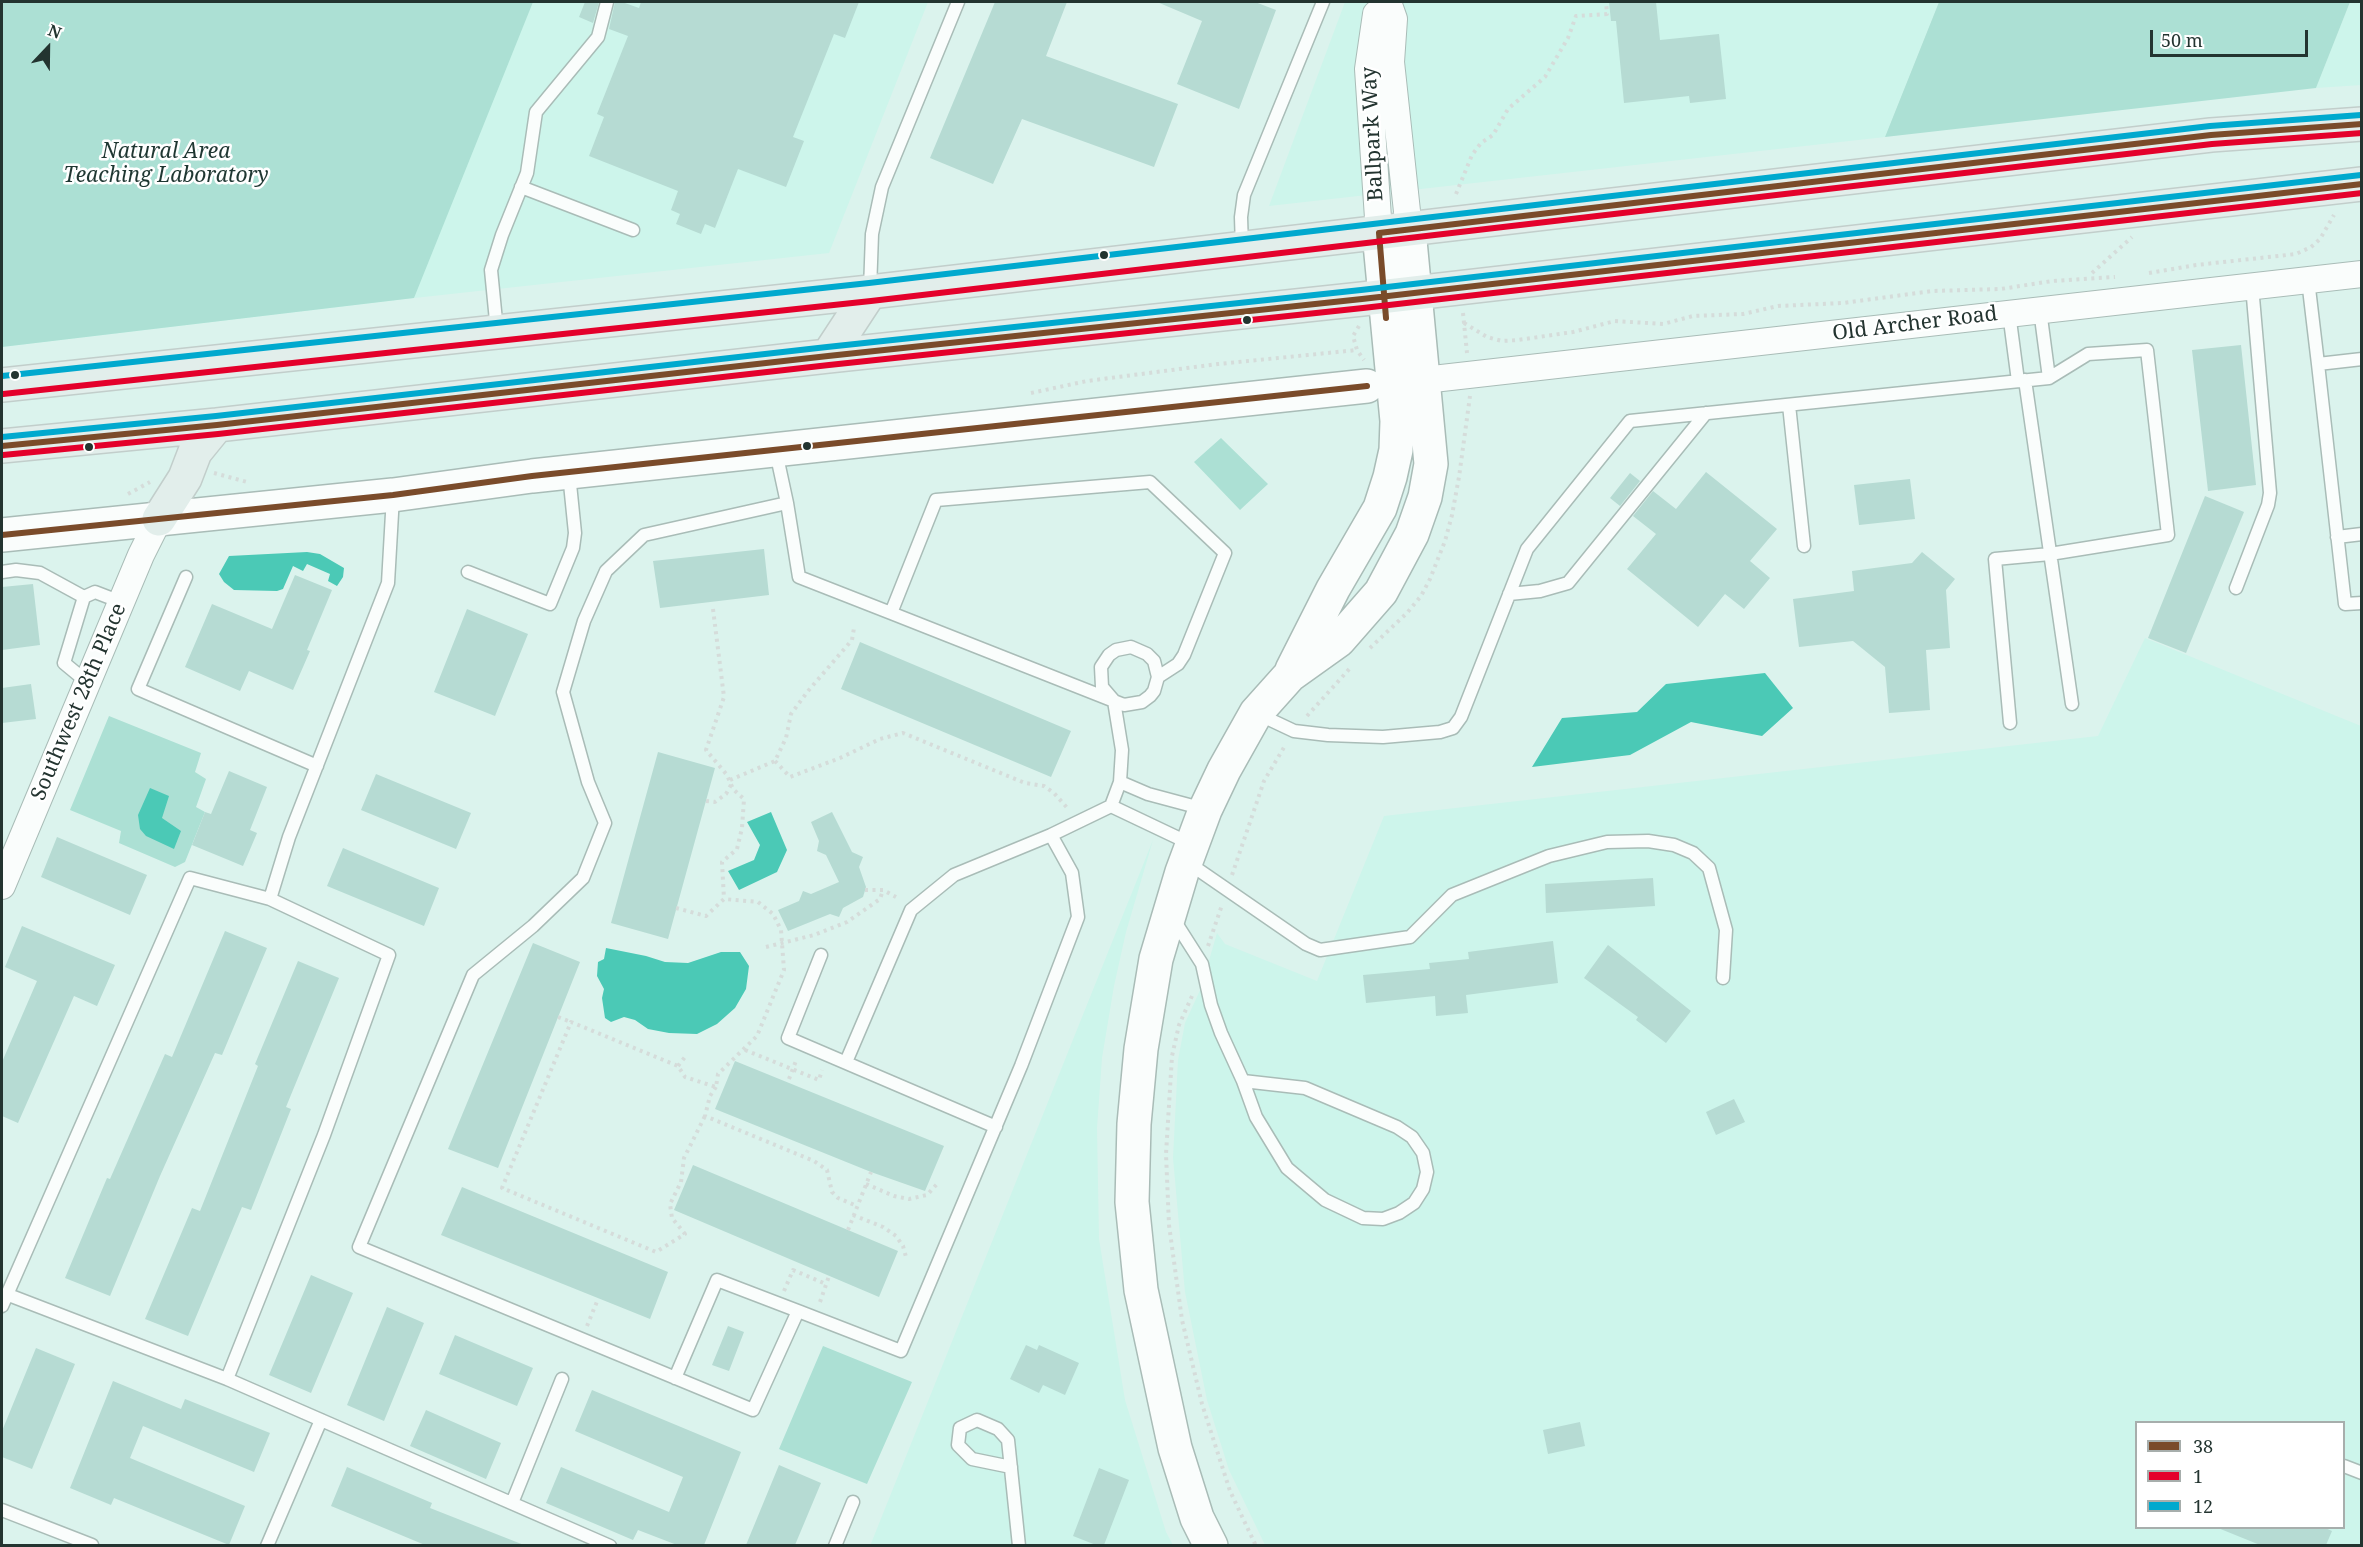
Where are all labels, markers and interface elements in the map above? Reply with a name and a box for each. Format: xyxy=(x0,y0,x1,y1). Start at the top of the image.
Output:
north arrow xyxy=(18,18,78,78)
scale bar xyxy=(2153,18,2310,56)
text: N xyxy=(45,19,65,44)
text: 50 m xyxy=(2161,28,2203,52)
street label: Ballpark Way xyxy=(1357,66,1389,202)
park label: Natural Area Teaching Laboratory xyxy=(63,139,269,189)
unlabelled marker xyxy=(1098,249,1110,261)
street label: Old Archer Road xyxy=(1831,301,1999,347)
unlabelled marker xyxy=(1241,314,1253,326)
unlabelled marker xyxy=(9,369,21,381)
unlabelled marker xyxy=(801,440,813,452)
unlabelled marker xyxy=(83,441,95,453)
street label: Southwest 28th Place xyxy=(26,600,132,804)
legend xyxy=(2135,1421,2345,1529)
text: 38 xyxy=(2193,1434,2213,1458)
text: 1 xyxy=(2193,1464,2203,1488)
text: 12 xyxy=(2193,1494,2213,1518)

